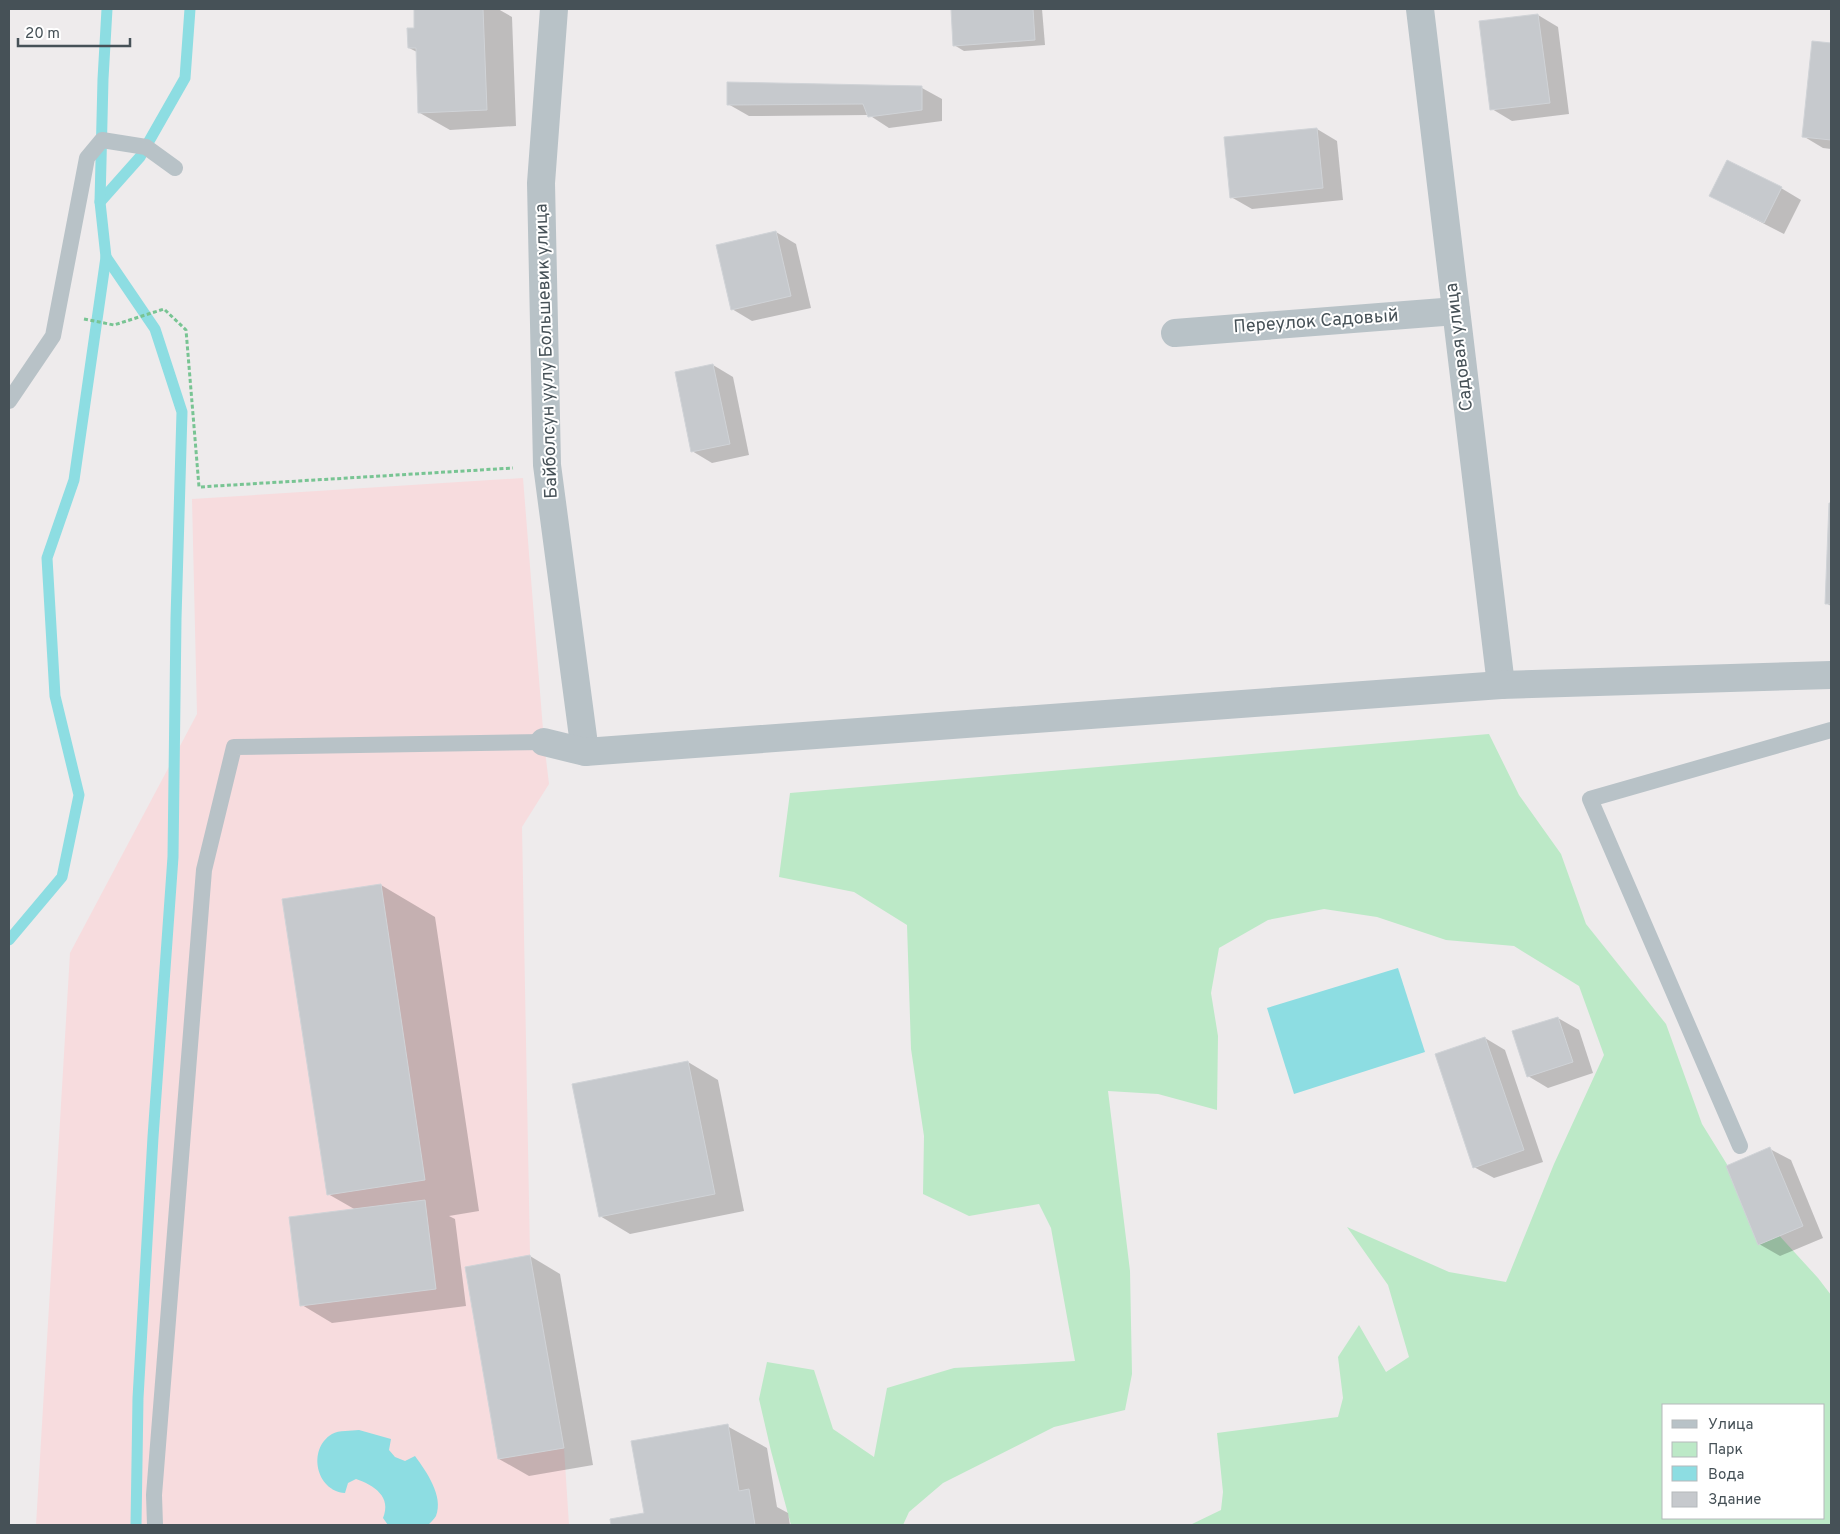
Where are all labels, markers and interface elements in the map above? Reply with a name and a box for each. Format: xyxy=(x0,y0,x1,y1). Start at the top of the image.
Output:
scale bar xyxy=(18,15,130,47)
text: 20 m xyxy=(25,25,60,44)
street label: Байболсун уулу Большевик улица xyxy=(530,203,564,499)
street label: Садовая улица xyxy=(1441,281,1479,413)
street label: Переулок Садовый xyxy=(1233,305,1399,339)
legend xyxy=(1662,1404,1825,1519)
text: Улица xyxy=(1708,1416,1753,1435)
text: Парк xyxy=(1708,1441,1743,1460)
text: Вода xyxy=(1708,1466,1744,1485)
text: Здание xyxy=(1708,1491,1761,1510)

